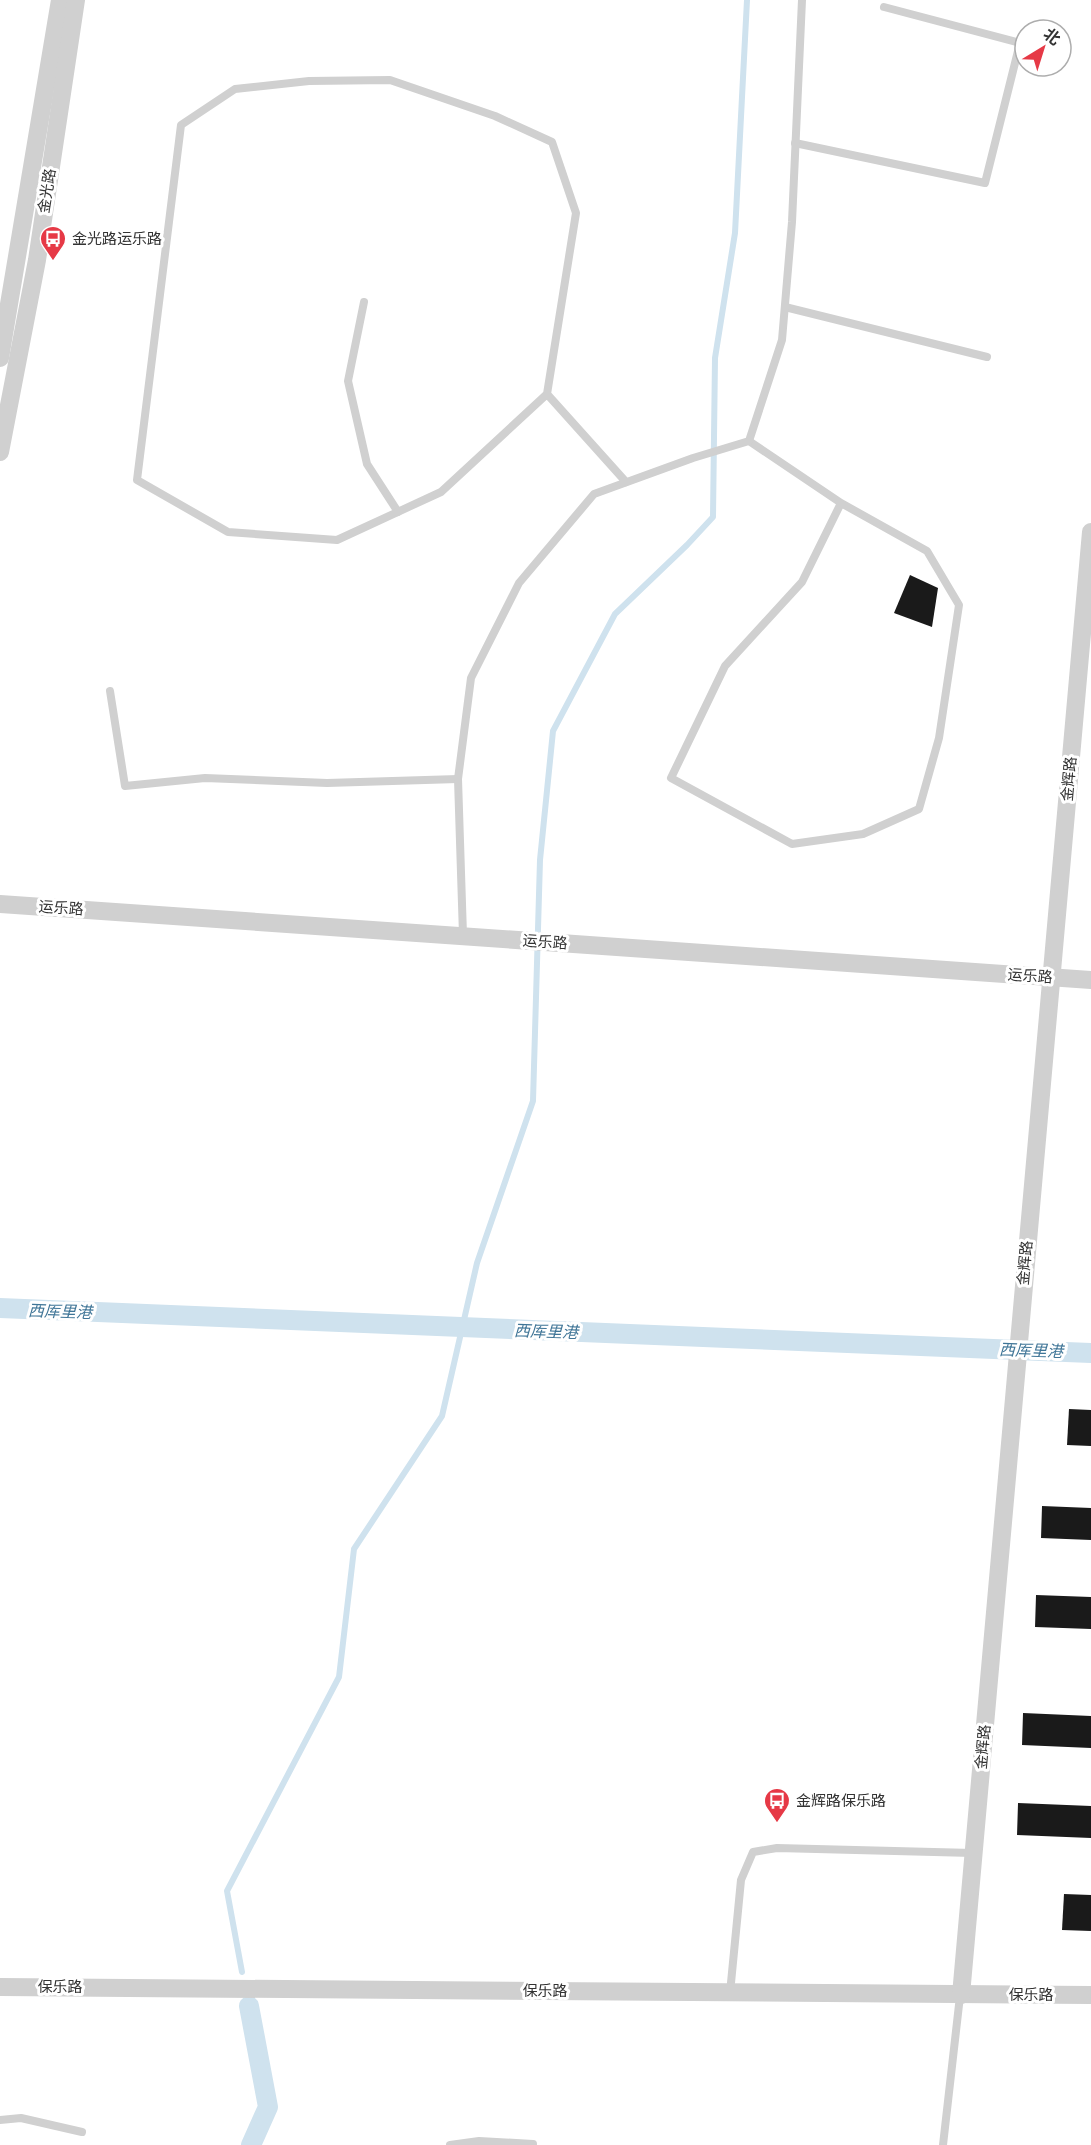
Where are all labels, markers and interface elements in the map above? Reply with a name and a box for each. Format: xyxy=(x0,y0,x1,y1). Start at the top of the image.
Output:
north arrow xyxy=(1013,18,1073,78)
text: 北 xyxy=(1039,23,1065,51)
street label: 金光路 xyxy=(33,167,60,215)
bus stop icon: 金光路运乐路 xyxy=(38,224,68,262)
place label: 金光路运乐路 xyxy=(72,228,162,249)
street label: 金辉路 xyxy=(1056,756,1081,802)
street label: 运乐路 xyxy=(38,895,84,920)
street label: 运乐路 xyxy=(522,929,568,954)
street label: 运乐路 xyxy=(1007,963,1053,988)
street label: 金辉路 xyxy=(1012,1240,1037,1286)
water label: 西厍里港 xyxy=(28,1299,94,1324)
water label: 西厍里港 xyxy=(514,1319,580,1344)
water label: 西厍里港 xyxy=(999,1338,1065,1363)
street label: 金辉路 xyxy=(970,1724,995,1770)
bus stop icon: 金辉路保乐路 xyxy=(762,1786,792,1824)
place label: 金辉路保乐路 xyxy=(796,1790,886,1811)
street label: 保乐路 xyxy=(37,1976,83,1997)
street label: 保乐路 xyxy=(522,1980,568,2001)
street label: 保乐路 xyxy=(1008,1984,1054,2005)

